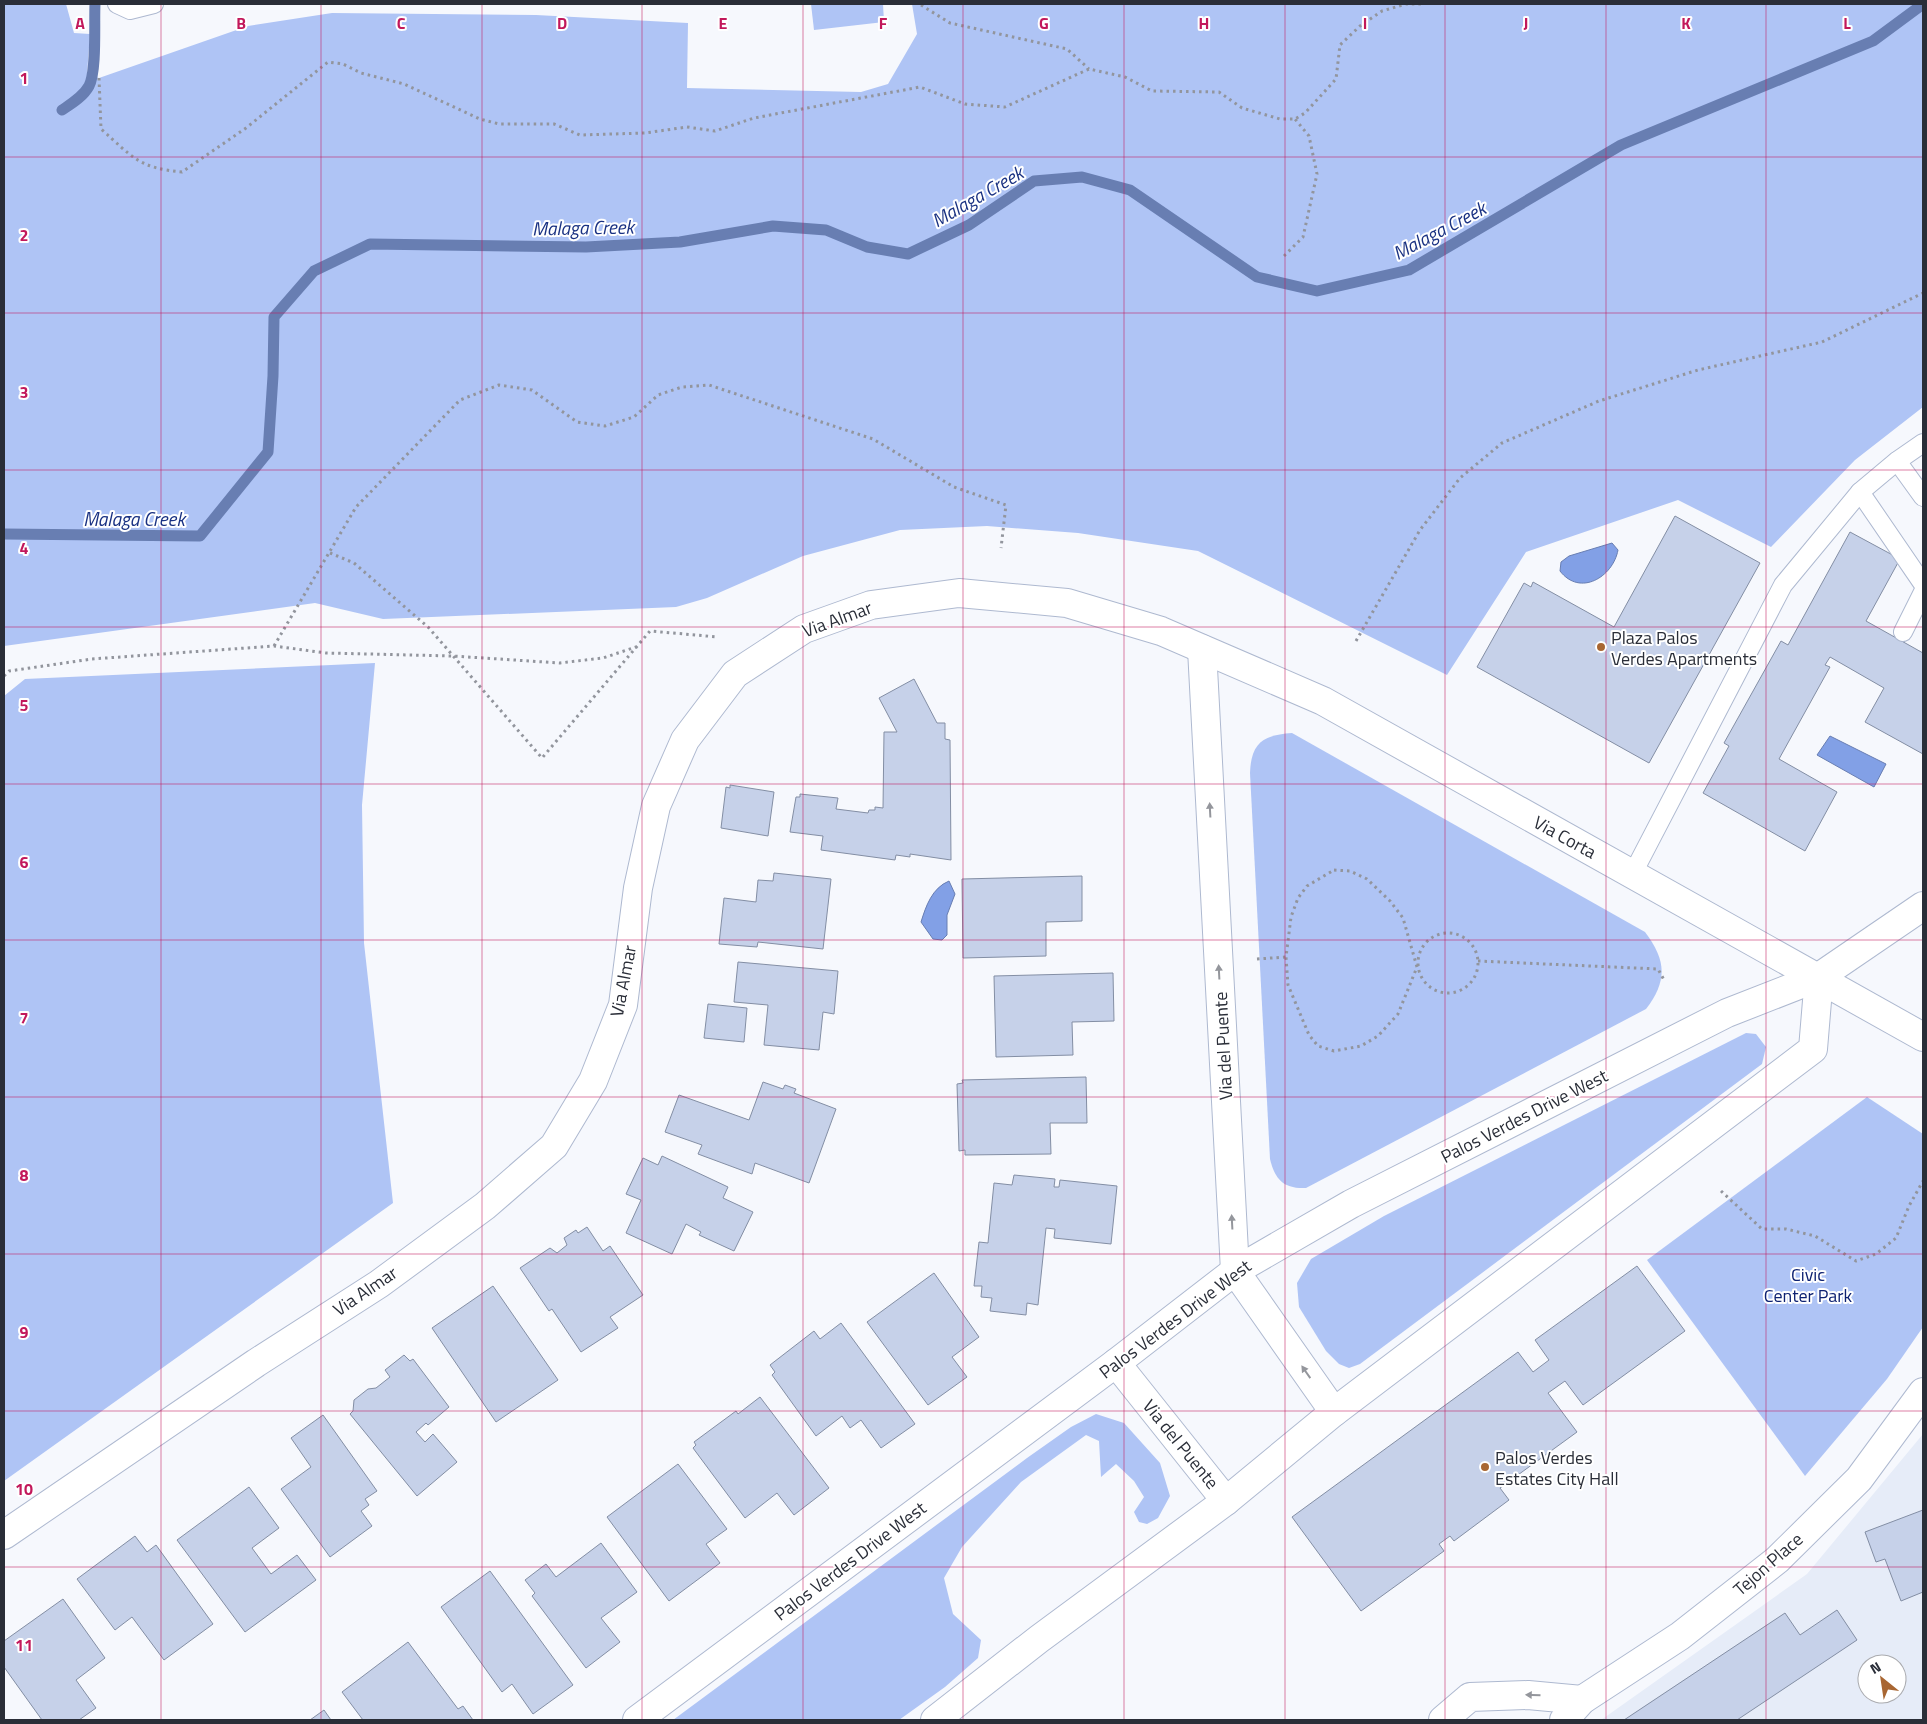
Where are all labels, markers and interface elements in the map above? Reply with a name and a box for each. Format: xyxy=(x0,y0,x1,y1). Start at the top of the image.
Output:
text: A xyxy=(75,11,85,35)
text: B xyxy=(236,11,246,35)
text: C xyxy=(397,11,406,35)
text: D xyxy=(557,11,567,35)
text: E xyxy=(719,11,728,35)
text: F xyxy=(879,11,888,35)
text: G xyxy=(1039,11,1049,35)
text: H xyxy=(1199,11,1209,35)
text: I xyxy=(1363,11,1367,35)
text: J xyxy=(1524,11,1528,35)
text: K xyxy=(1681,11,1691,35)
text: L xyxy=(1843,11,1851,35)
text: 1 xyxy=(20,66,28,90)
water label: Malaga Creek xyxy=(926,157,1030,234)
water label: Malaga Creek xyxy=(1387,192,1493,267)
water label: Malaga Creek xyxy=(532,212,637,242)
text: 2 xyxy=(20,223,28,247)
text: 3 xyxy=(20,380,28,404)
water label: Malaga Creek xyxy=(83,504,187,533)
text: 4 xyxy=(20,536,29,560)
street label: Via Almar xyxy=(798,594,876,644)
place label: Plaza Palos Verdes Apartments xyxy=(1611,624,1757,672)
marker: Plaza Palos Verdes Apartments xyxy=(1595,641,1607,653)
text: 5 xyxy=(20,693,29,717)
one-way arrow xyxy=(1206,802,1214,818)
street label: Via Corta xyxy=(1529,809,1601,865)
text: 6 xyxy=(20,850,29,874)
street label: Via Almar xyxy=(603,943,643,1019)
one-way arrow xyxy=(1214,964,1222,980)
street label: Via del Puente xyxy=(1207,991,1239,1101)
text: 7 xyxy=(20,1006,28,1030)
street label: Palos Verdes Drive West xyxy=(1436,1062,1613,1170)
text: 8 xyxy=(20,1163,29,1187)
one-way arrow xyxy=(1228,1214,1236,1230)
street label: Palos Verdes Drive West xyxy=(1093,1252,1257,1385)
street label: Via Almar xyxy=(327,1260,403,1322)
park label: Civic Center Park xyxy=(1764,1261,1853,1309)
text: 9 xyxy=(20,1320,29,1344)
one-way arrow xyxy=(1301,1365,1311,1379)
street label: Via del Puente xyxy=(1136,1393,1226,1495)
place label: Palos Verdes Estates City Hall xyxy=(1495,1444,1619,1492)
marker: Palos Verdes Estates City Hall xyxy=(1479,1461,1491,1473)
text: 10 xyxy=(15,1477,33,1501)
street label: Palos Verdes Drive West xyxy=(768,1494,932,1627)
street label: Tejon Place xyxy=(1727,1526,1809,1602)
text: 11 xyxy=(15,1633,33,1657)
north arrow xyxy=(1857,1654,1907,1704)
text: N xyxy=(1866,1656,1885,1679)
one-way arrow xyxy=(1525,1691,1541,1699)

